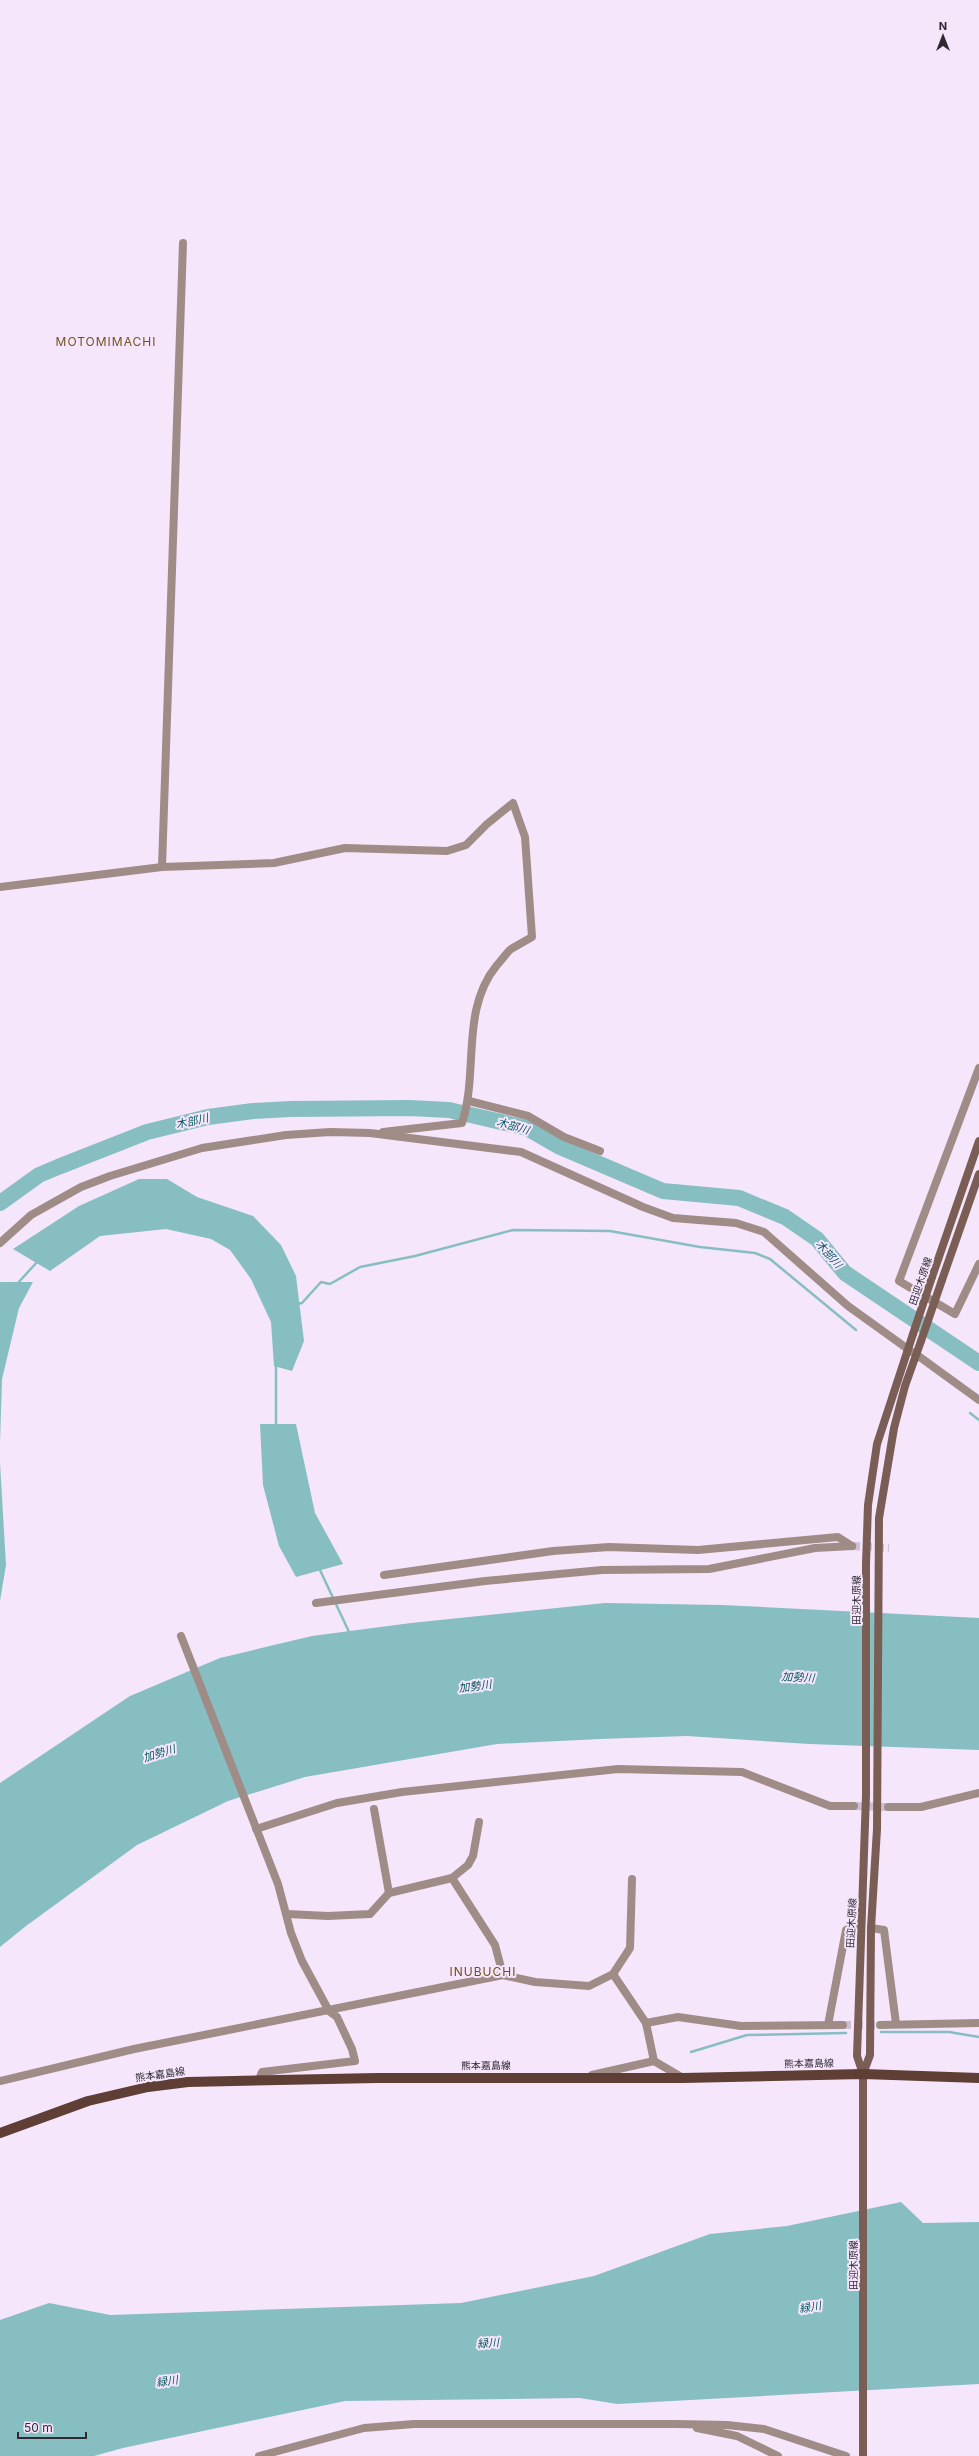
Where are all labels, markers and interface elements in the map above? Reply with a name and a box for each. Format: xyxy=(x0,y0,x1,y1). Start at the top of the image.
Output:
north arrow xyxy=(923,16,963,56)
text: N xyxy=(939,19,947,33)
district label: MOTOMIMACHI xyxy=(56,334,156,349)
water label: 木部川 xyxy=(174,1110,211,1132)
water label: 木部川 xyxy=(495,1115,532,1138)
water label: 木部川 xyxy=(813,1237,846,1272)
street label: 田迎木原線 xyxy=(906,1255,934,1307)
street label: 田迎木原線 xyxy=(850,1575,862,1625)
water label: 加勢川 xyxy=(781,1669,816,1685)
water label: 加勢川 xyxy=(458,1677,493,1695)
water label: 加勢川 xyxy=(141,1741,178,1765)
street label: 田迎木原線 xyxy=(844,1898,858,1948)
district label: INUBUCHI xyxy=(450,1964,516,1979)
street label: 熊本嘉島線 xyxy=(784,2057,834,2069)
street label: 熊本嘉島線 xyxy=(461,2059,511,2071)
street label: 熊本嘉島線 xyxy=(134,2065,186,2083)
street label: 田迎木原線 xyxy=(847,2240,859,2290)
water label: 緑川 xyxy=(798,2298,823,2316)
water label: 緑川 xyxy=(477,2335,500,2351)
water label: 緑川 xyxy=(155,2372,180,2389)
scale bar xyxy=(18,2414,86,2440)
text: 50 m xyxy=(24,2420,53,2435)

